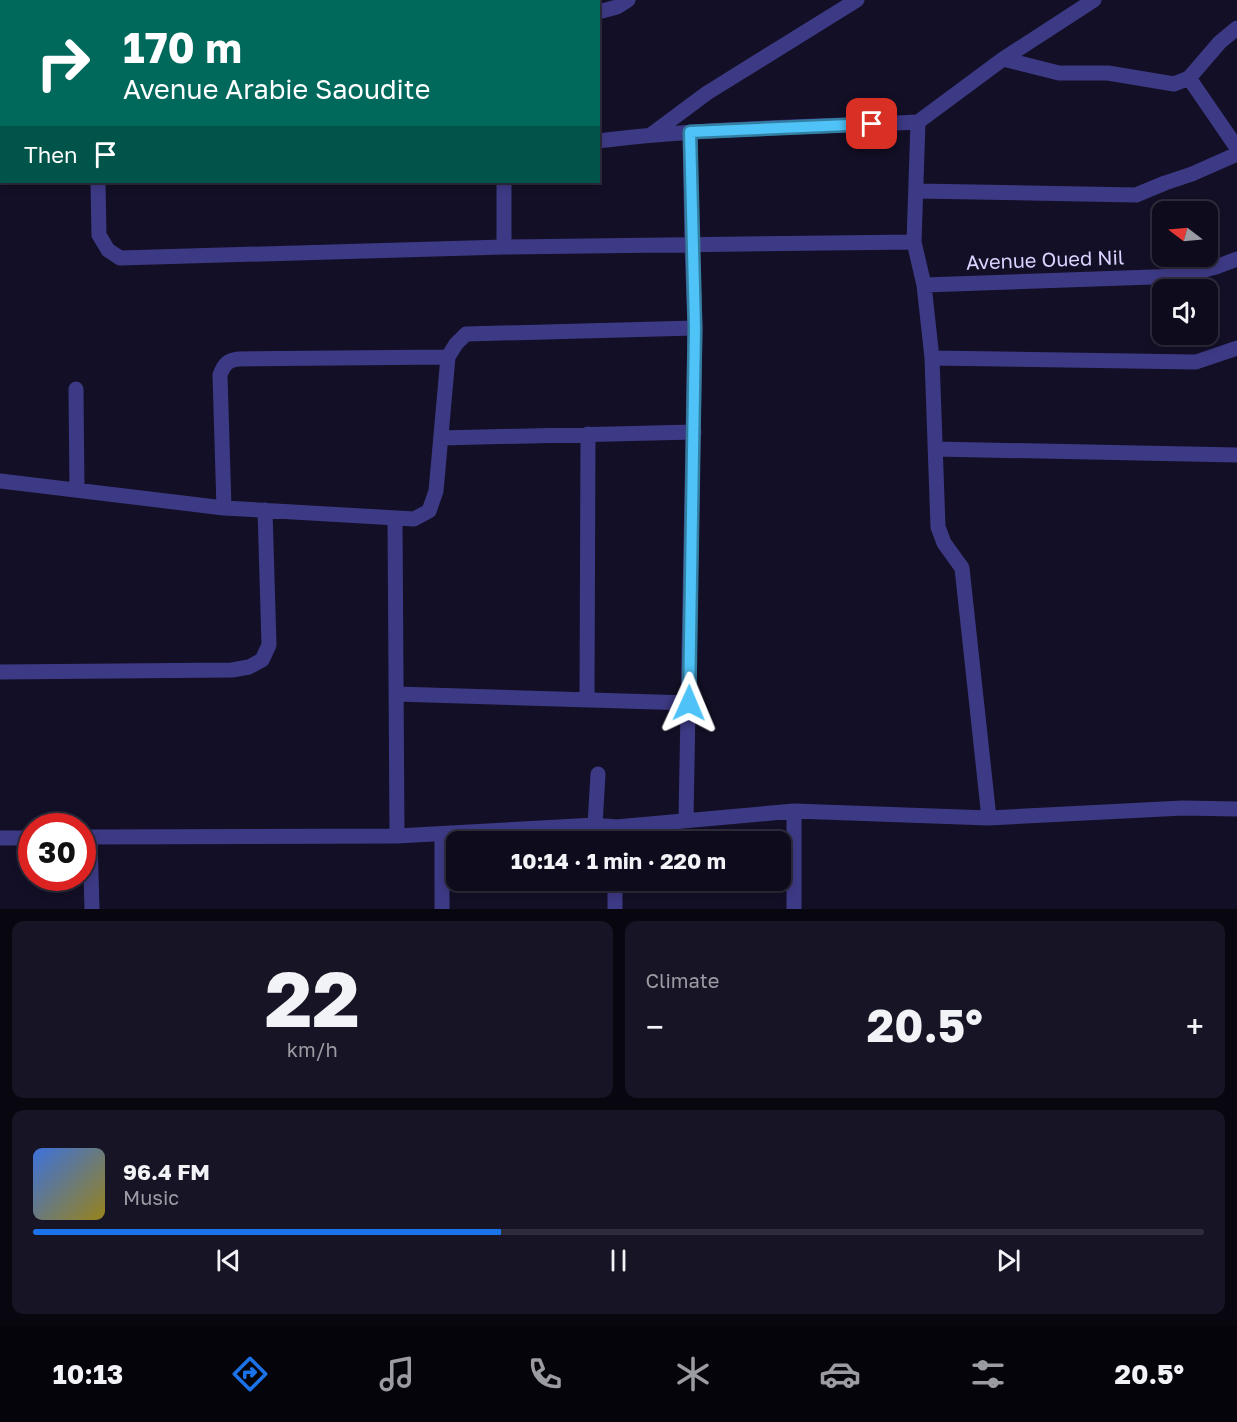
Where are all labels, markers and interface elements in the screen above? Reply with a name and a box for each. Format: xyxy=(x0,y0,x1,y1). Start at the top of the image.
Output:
text: 170 m xyxy=(123,22,242,72)
icon: right xyxy=(24,24,102,102)
text: Avenue Arabie Saoudite xyxy=(123,73,430,105)
pin xyxy=(846,98,897,149)
icon: arrive xyxy=(855,107,888,140)
icon: arrive xyxy=(89,138,122,171)
text: Then xyxy=(24,141,77,168)
north arrow xyxy=(1152,201,1218,267)
map controls xyxy=(1152,201,1218,345)
street label: Avenue Oued Nil xyxy=(965,244,1125,274)
button: sound xyxy=(1152,279,1218,345)
position arrow xyxy=(657,671,721,735)
speed limit sign: 30 xyxy=(18,813,96,891)
text: 10:14 · 1 min · 220 m xyxy=(511,847,726,874)
text: 22 xyxy=(265,951,360,1044)
text: Climate xyxy=(646,968,719,992)
text: 20.5° xyxy=(867,998,983,1052)
text: − xyxy=(646,1007,664,1046)
text: + xyxy=(1186,1007,1204,1046)
text: km/h xyxy=(287,1037,338,1061)
text: 96.4 FM xyxy=(123,1158,210,1185)
text: Music xyxy=(123,1185,179,1209)
icon: previous xyxy=(212,1244,245,1277)
icon: pause xyxy=(602,1244,635,1277)
icon: next xyxy=(992,1244,1025,1277)
icon: directions xyxy=(229,1353,271,1395)
icon: music xyxy=(376,1353,418,1395)
icon: phone xyxy=(524,1353,566,1395)
icon: climate xyxy=(672,1353,714,1395)
icon: car xyxy=(819,1353,861,1395)
icon: filters xyxy=(967,1353,1009,1395)
text: 10:13 xyxy=(53,1358,123,1390)
text: 20.5° xyxy=(1114,1358,1184,1390)

